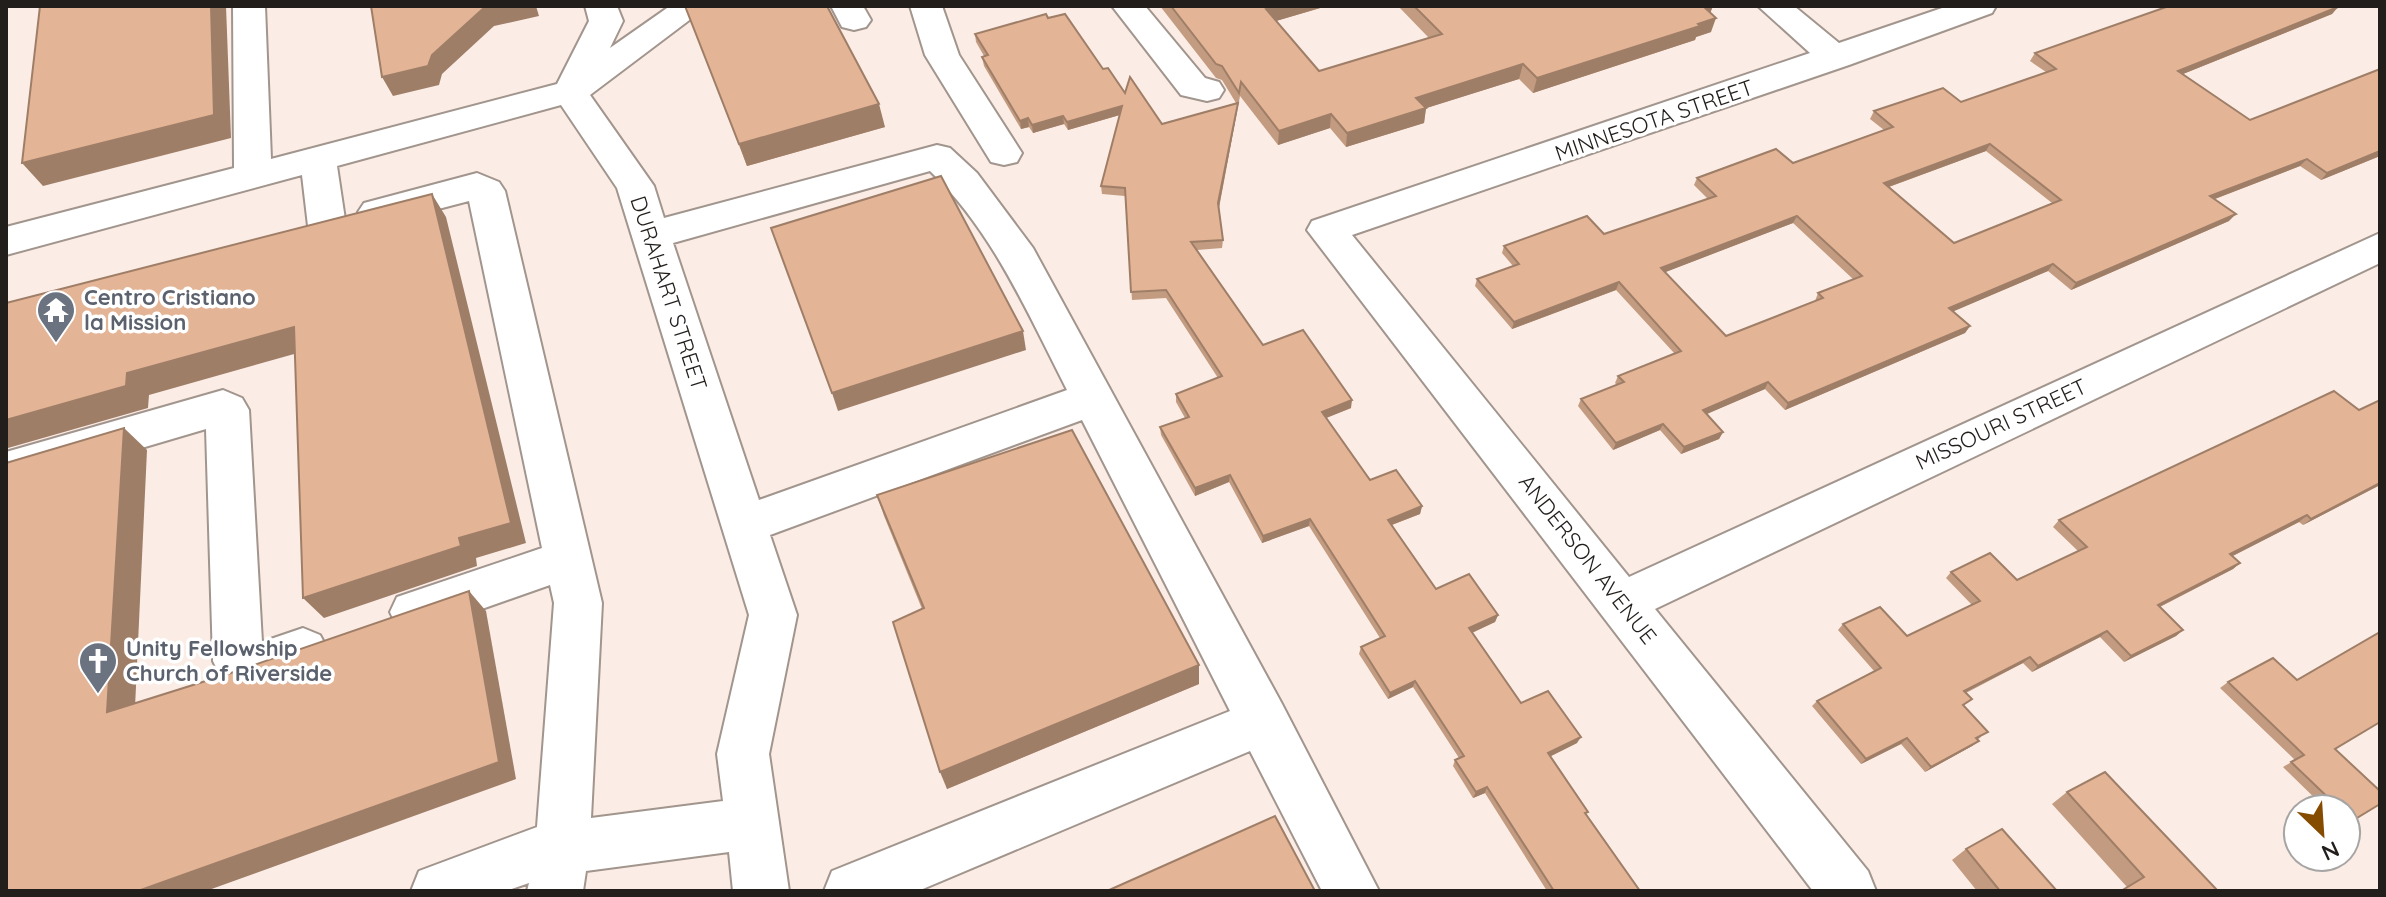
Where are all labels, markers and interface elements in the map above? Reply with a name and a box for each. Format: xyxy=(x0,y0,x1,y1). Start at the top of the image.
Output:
street label: MINNESOTA STREET xyxy=(1551,73,1757,167)
street label: DURAHART STREET xyxy=(624,192,714,394)
place label: Centro Cristiano la Mission xyxy=(84,283,256,336)
temple icon: Centro Cristiano la Mission xyxy=(35,289,77,344)
street label: MISSOURI STREET xyxy=(1911,372,2091,476)
street label: ANDERSON AVENUE xyxy=(1513,468,1663,650)
place label: Unity Fellowship Church of Riverside xyxy=(126,634,332,687)
church icon: Unity Fellowship Church of Riverside xyxy=(77,640,119,695)
north arrow xyxy=(2282,793,2362,873)
text: N xyxy=(2317,835,2344,867)

